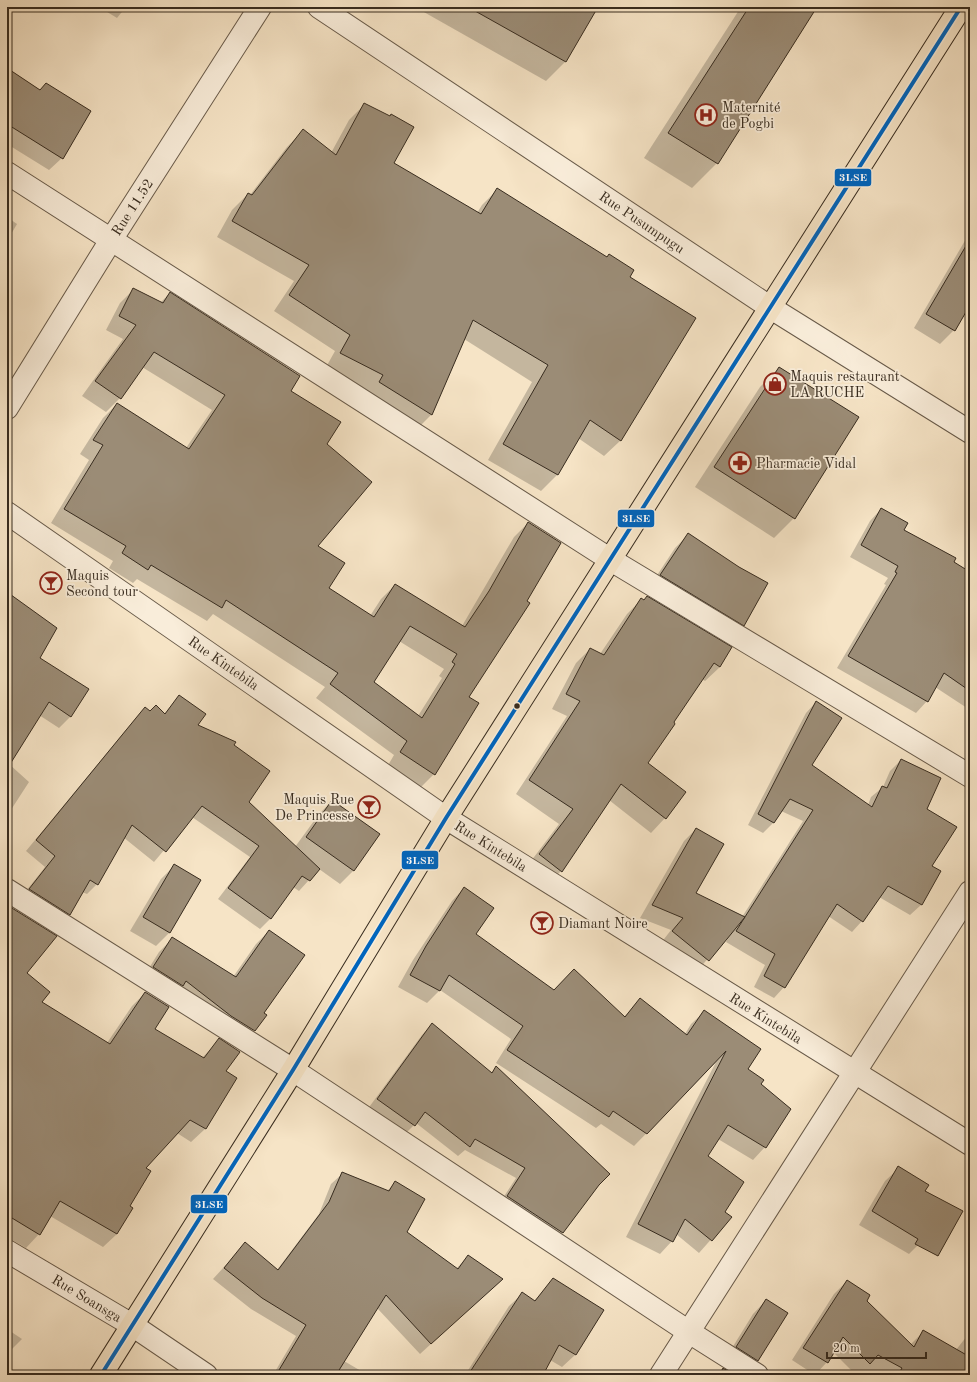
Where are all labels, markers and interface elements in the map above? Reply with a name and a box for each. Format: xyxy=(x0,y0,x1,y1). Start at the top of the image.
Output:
place label: Maternité de Pogbi xyxy=(722,101,780,131)
hospital icon: Maternité de Pogbi xyxy=(693,102,719,128)
line badge: 3LSE xyxy=(834,168,872,187)
text: 3LSE xyxy=(839,173,867,184)
street label: Rue 11.52 xyxy=(109,177,156,238)
street label: Rue Pusumpugu xyxy=(596,189,687,257)
place label: Maquis restaurant LA RUCHE xyxy=(790,370,900,400)
shop icon: Maquis restaurant LA RUCHE xyxy=(762,371,788,397)
pharmacy icon: Pharmacie Vidal xyxy=(727,450,753,476)
place label: Pharmacie Vidal xyxy=(756,457,856,471)
line badge: 3LSE xyxy=(617,509,655,528)
text: 3LSE xyxy=(622,514,650,525)
place label: Maquis Second tour xyxy=(66,569,138,599)
bar icon: Maquis Second tour xyxy=(38,570,64,596)
street label: Rue Kintebila xyxy=(186,634,261,693)
unlabelled marker xyxy=(512,701,522,711)
place label: Maquis Rue De Princesse xyxy=(275,793,354,823)
bar icon: Maquis Rue De Princesse xyxy=(356,794,382,820)
street label: Rue Kintebila xyxy=(452,819,529,875)
line badge: 3LSE xyxy=(401,850,439,870)
text: 3LSE xyxy=(406,856,434,867)
bar icon: Diamant Noire xyxy=(529,910,555,936)
place label: Diamant Noire xyxy=(558,917,648,931)
street label: Rue Kintebila xyxy=(727,991,804,1047)
line badge: 3LSE xyxy=(190,1194,228,1214)
text: 3LSE xyxy=(195,1200,223,1211)
street label: Rue Soansga xyxy=(49,1273,124,1325)
scale bar xyxy=(827,1334,926,1360)
text: 20 m xyxy=(833,1343,860,1355)

